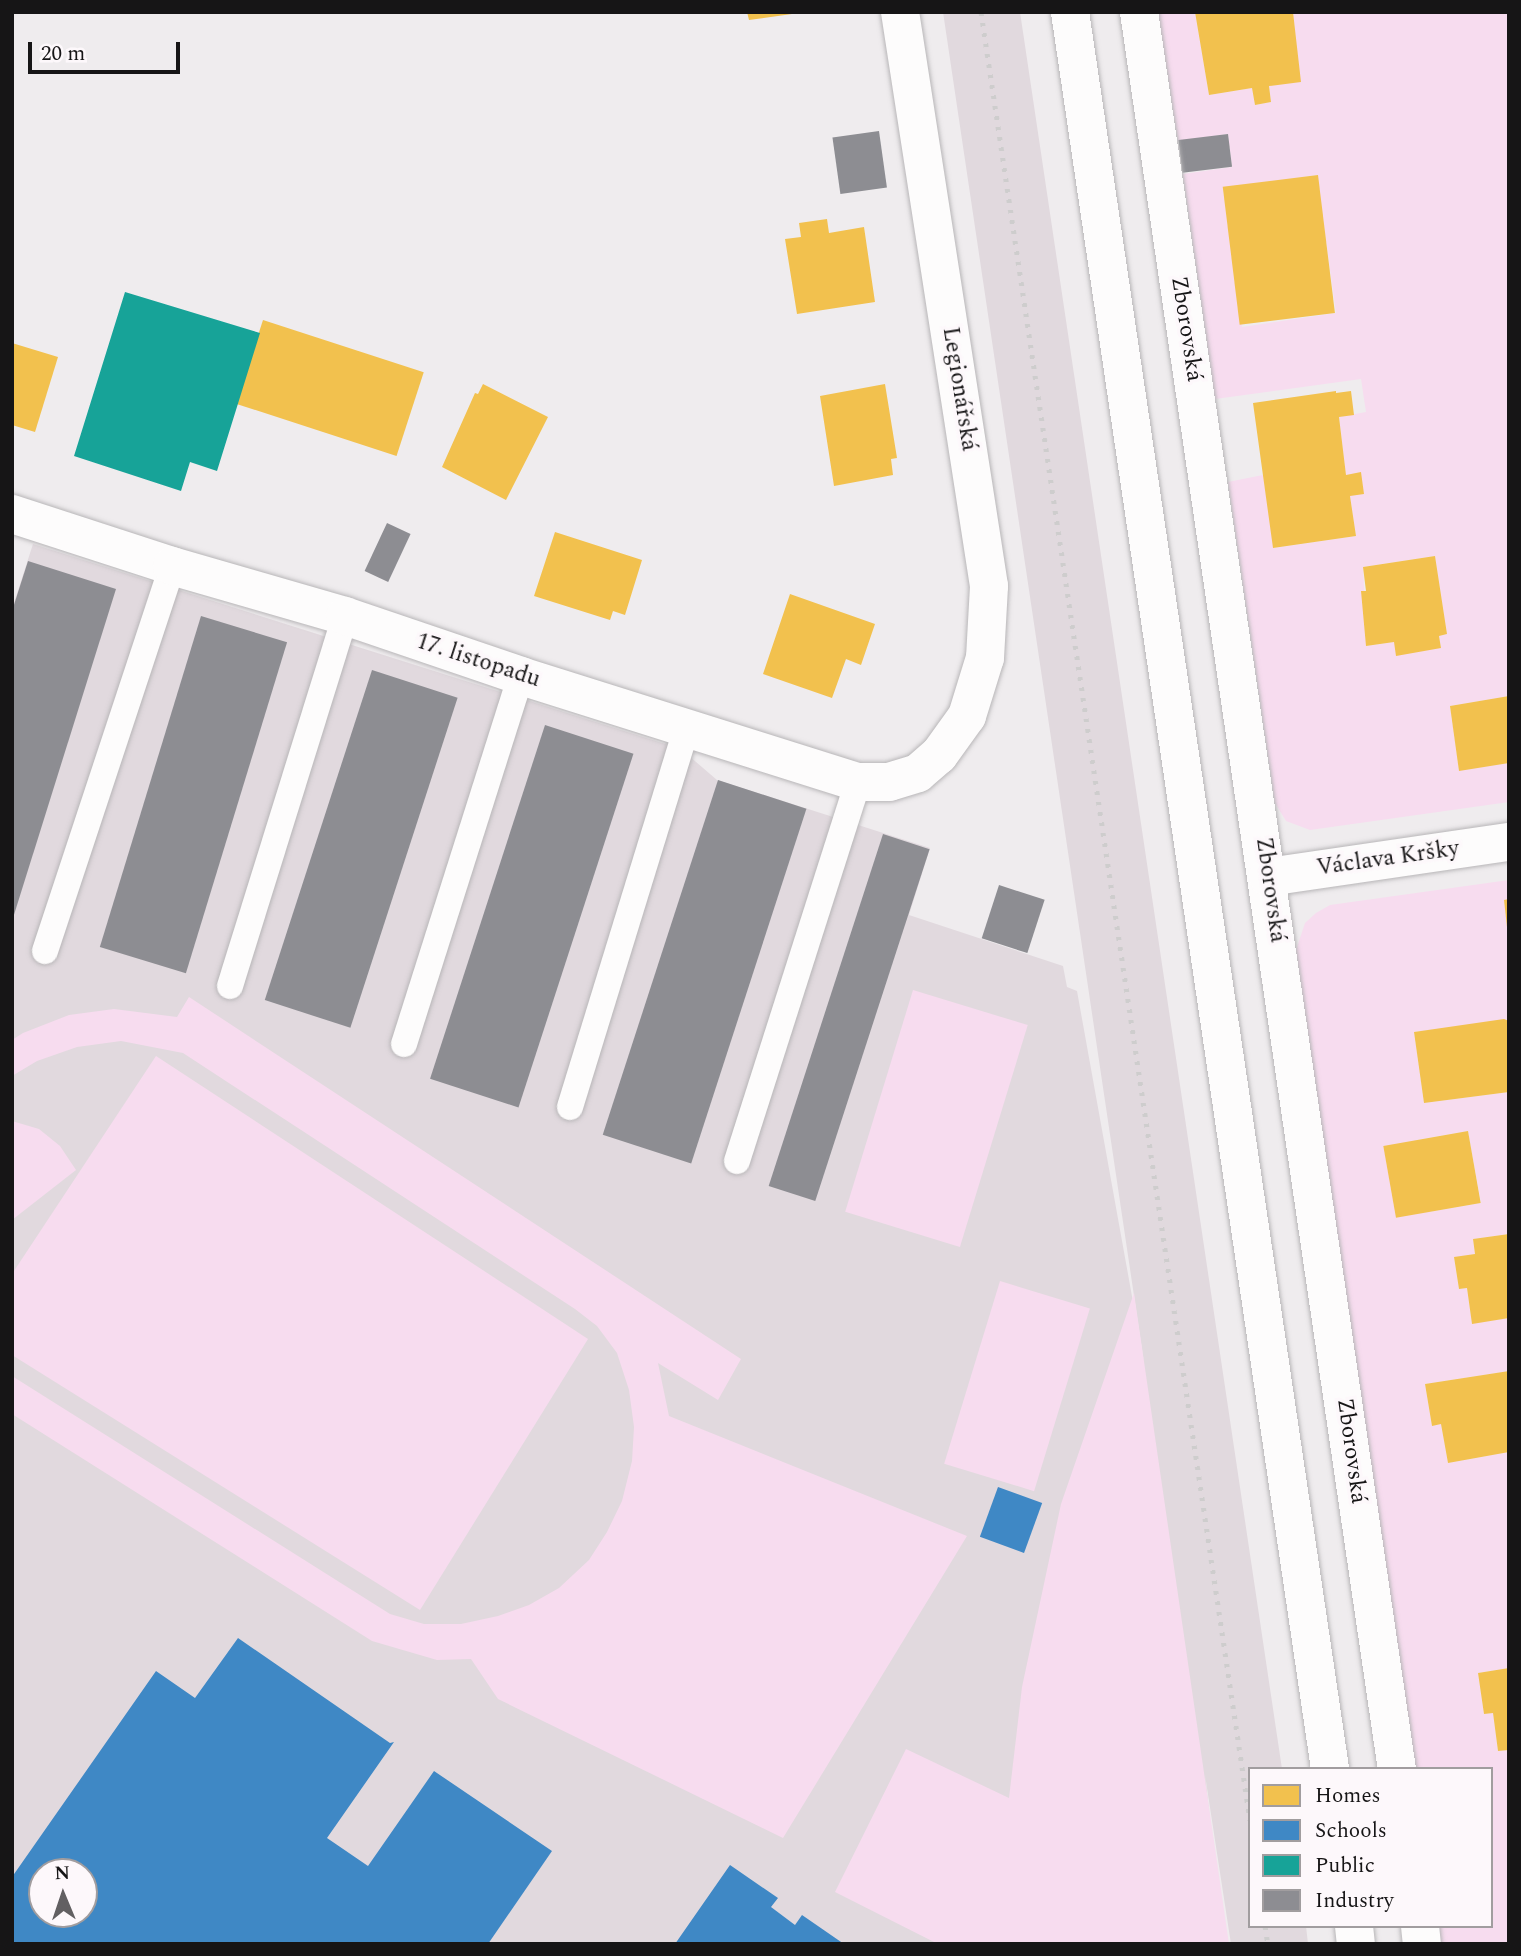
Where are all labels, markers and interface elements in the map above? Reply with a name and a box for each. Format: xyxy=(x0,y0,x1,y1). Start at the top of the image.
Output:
scale bar xyxy=(32,28,184,72)
text: 20 m xyxy=(41,38,85,70)
street label: Zborovská xyxy=(1164,274,1208,384)
street label: Legionářská xyxy=(936,325,982,453)
street label: 17. listopadu xyxy=(412,628,544,694)
street label: Václava Kršky xyxy=(1315,835,1461,883)
street label: Zborovská xyxy=(1249,836,1291,944)
street label: Zborovská xyxy=(1330,1397,1372,1505)
legend xyxy=(1248,1767,1493,1928)
text: Homes xyxy=(1315,1780,1381,1812)
text: Schools xyxy=(1315,1815,1387,1847)
text: Public xyxy=(1315,1850,1375,1882)
north arrow xyxy=(28,1858,98,1928)
text: N xyxy=(54,1859,71,1888)
text: Industry xyxy=(1315,1885,1394,1917)

